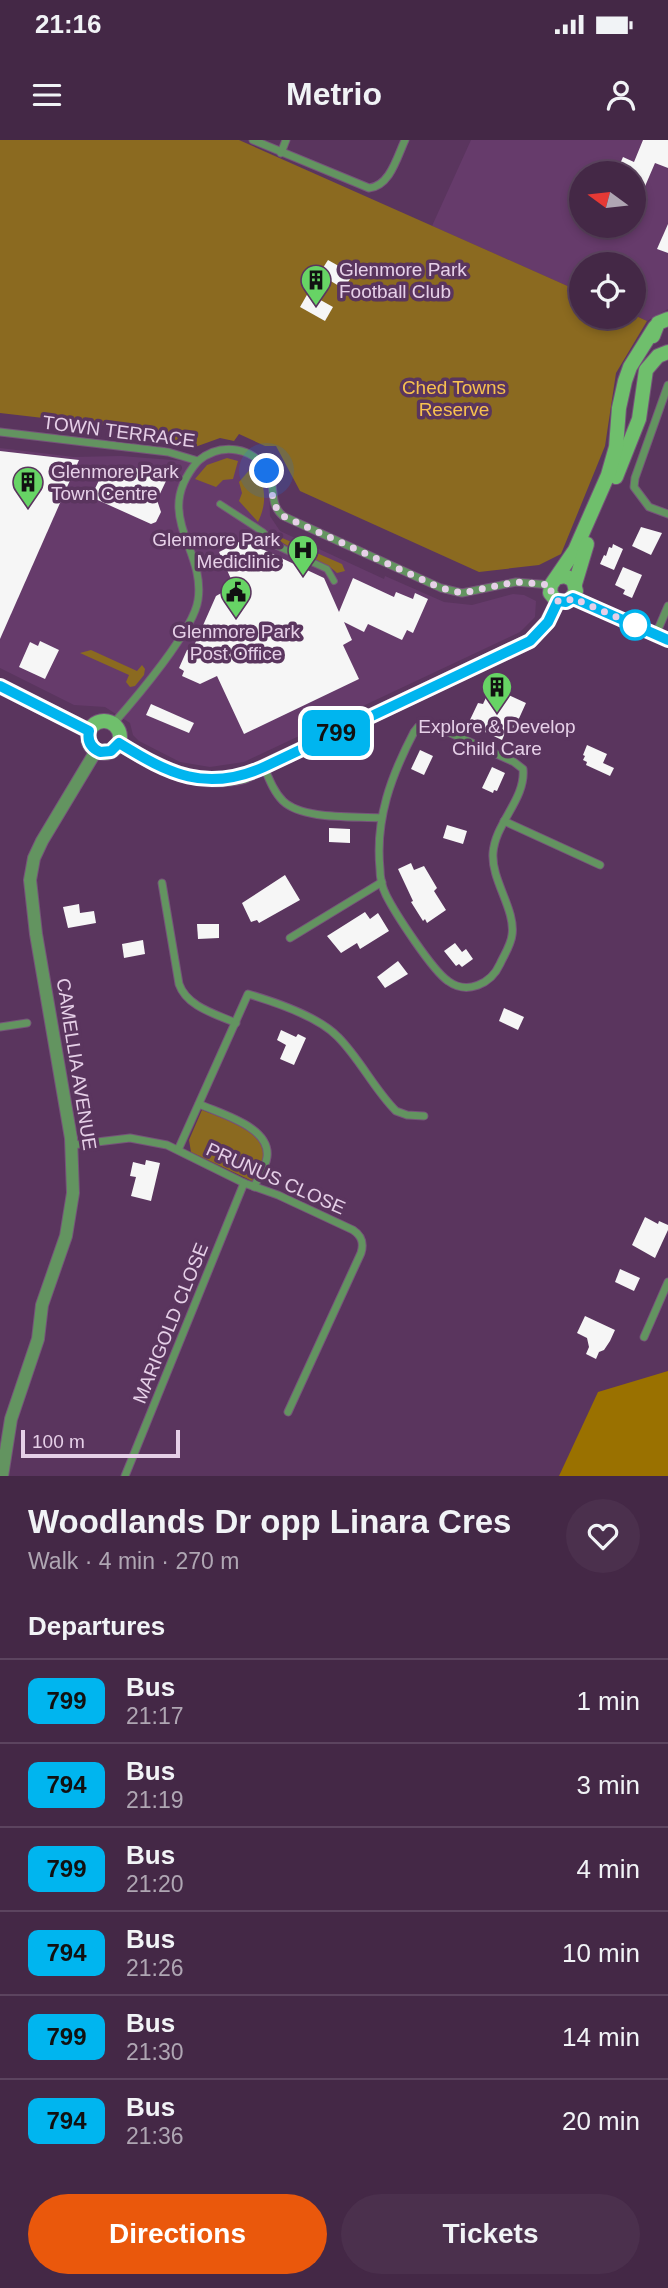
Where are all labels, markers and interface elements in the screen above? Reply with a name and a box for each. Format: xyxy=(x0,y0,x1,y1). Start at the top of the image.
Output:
text: 21:16 xyxy=(35,9,102,39)
icon: menu xyxy=(28,76,66,114)
text: Metrio xyxy=(286,76,382,112)
icon: person xyxy=(602,76,640,114)
north arrow xyxy=(569,161,646,238)
map controls xyxy=(569,161,646,329)
button: locate xyxy=(569,252,646,329)
place label: Glenmore Park Football Club xyxy=(339,259,467,302)
building icon: Glenmore Park Football Club xyxy=(299,263,333,307)
park label: Ched Towns Reserve xyxy=(402,377,506,420)
street label: TOWN TERRACE xyxy=(42,412,196,451)
your location xyxy=(249,453,284,488)
place label: Glenmore Park Town Centre xyxy=(51,461,179,504)
building icon: Glenmore Park Town Centre xyxy=(11,465,45,509)
place label: Glenmore Park Mediclinic xyxy=(152,529,280,572)
hospital icon: Glenmore Park Mediclinic xyxy=(286,533,320,577)
public building icon: Glenmore Park Post Office xyxy=(219,575,253,619)
unlabelled marker xyxy=(620,610,650,640)
place label: Glenmore Park Post Office xyxy=(172,621,300,664)
building icon: Explore & Develop Child Care xyxy=(480,670,514,714)
line badge: 799 xyxy=(296,710,376,756)
place label: Explore & Develop Child Care xyxy=(418,716,576,759)
text: 799 xyxy=(316,719,356,746)
street label: CAMELLIA AVENUE xyxy=(53,977,100,1152)
street label: PRUNUS CLOSE xyxy=(203,1138,349,1219)
street label: MARIGOLD CLOSE xyxy=(129,1240,212,1406)
scale bar xyxy=(21,1427,180,1459)
text: 100 m xyxy=(32,1431,85,1452)
button: heart xyxy=(566,1499,640,1573)
text: Woodlands Dr opp Linara Cres xyxy=(28,1503,511,1540)
text: Walk · 4 min · 270 m xyxy=(28,1548,239,1574)
text: Departures xyxy=(28,1611,165,1641)
text: Bus xyxy=(126,1672,175,1702)
text: 1 min xyxy=(576,1686,640,1716)
text: 799 xyxy=(46,1687,87,1714)
text: 21:17 xyxy=(126,1703,184,1729)
text: Bus xyxy=(126,1756,175,1786)
text: 3 min xyxy=(576,1770,640,1800)
text: 794 xyxy=(46,1771,87,1798)
text: 21:19 xyxy=(126,1787,184,1813)
text: Bus xyxy=(126,1840,175,1870)
text: 4 min xyxy=(576,1854,640,1884)
text: 799 xyxy=(46,1855,87,1882)
text: 21:20 xyxy=(126,1871,184,1897)
text: Bus xyxy=(126,1924,175,1954)
text: 10 min xyxy=(562,1938,640,1968)
text: 794 xyxy=(46,1939,87,1966)
text: 21:26 xyxy=(126,1955,184,1981)
text: Bus xyxy=(126,2008,175,2038)
text: 14 min xyxy=(562,2022,640,2052)
text: 799 xyxy=(46,2023,87,2050)
text: 21:30 xyxy=(126,2039,184,2065)
text: Bus xyxy=(126,2092,175,2122)
text: 20 min xyxy=(562,2106,640,2136)
text: 794 xyxy=(46,2107,87,2134)
text: 21:36 xyxy=(126,2123,184,2149)
button: Directions xyxy=(28,2194,327,2274)
button: Tickets xyxy=(341,2194,640,2274)

